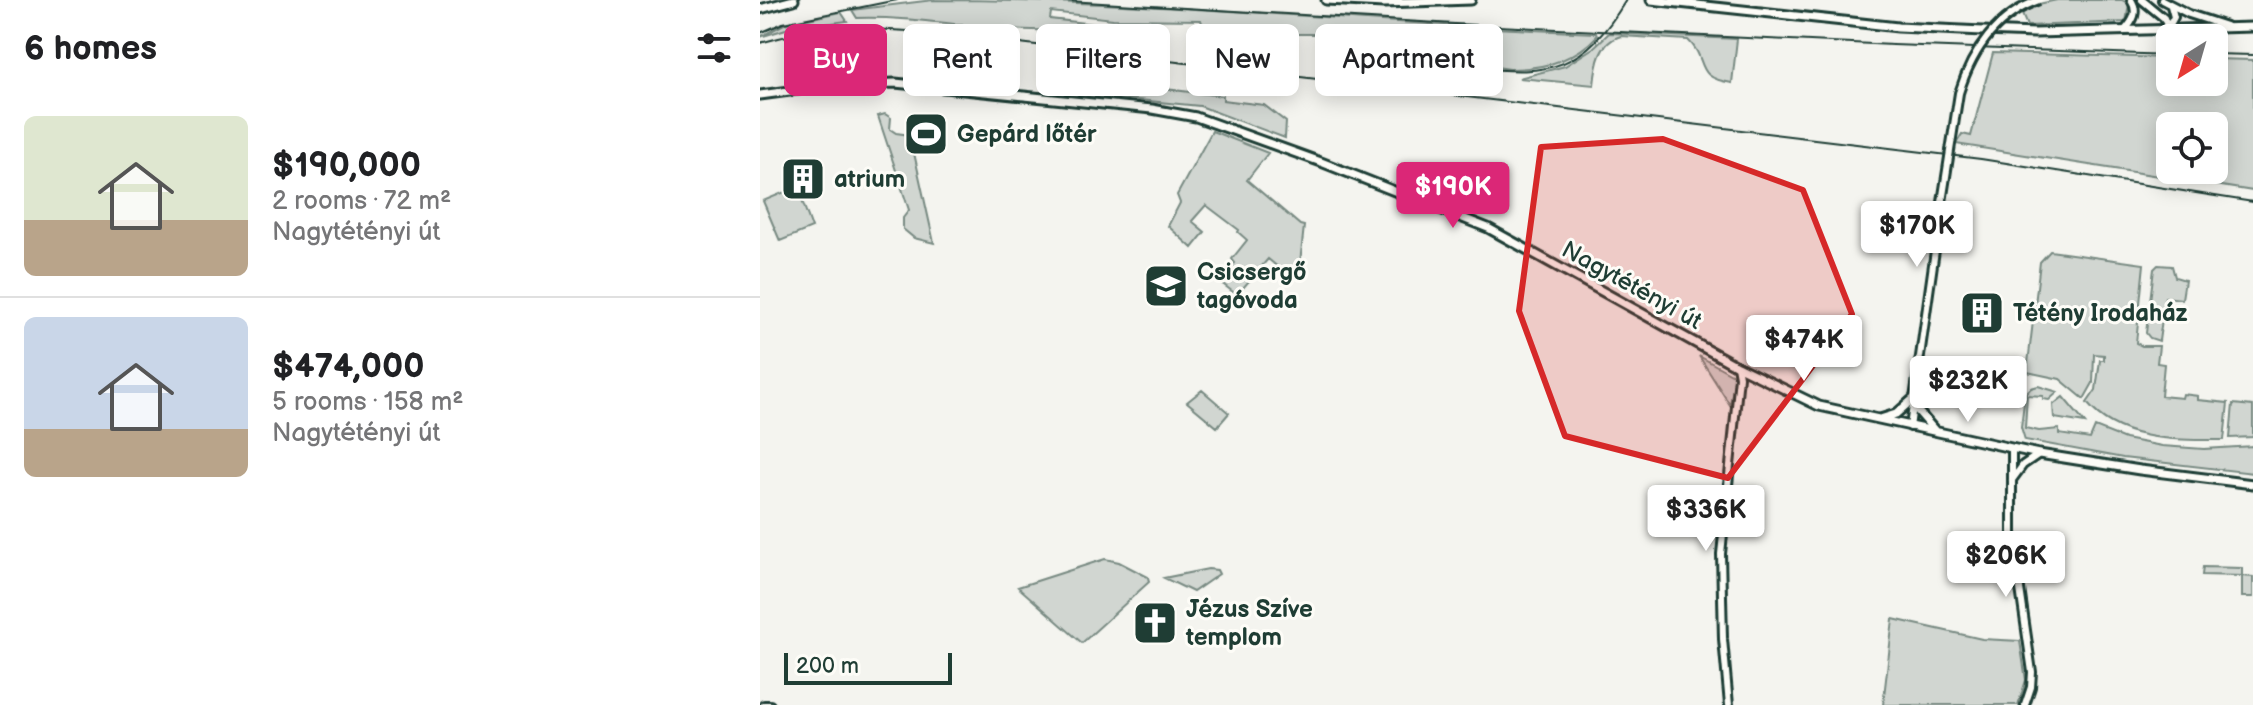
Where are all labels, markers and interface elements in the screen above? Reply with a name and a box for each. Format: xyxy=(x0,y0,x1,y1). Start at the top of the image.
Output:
chip: Buy xyxy=(784,24,887,96)
chip: Rent xyxy=(903,24,1020,96)
chip: Filters xyxy=(1036,24,1170,96)
chip: New xyxy=(1186,24,1299,96)
chip: Apartment xyxy=(1315,24,1503,96)
north arrow xyxy=(2156,24,2228,96)
map controls xyxy=(2156,24,2228,184)
icon: filters xyxy=(692,26,736,70)
text: 6 homes xyxy=(24,28,157,69)
sports icon: Gepárd lőtér xyxy=(902,110,950,158)
button: locate xyxy=(2156,112,2228,184)
place label: Gepárd lőtér xyxy=(957,120,1097,149)
text: $190,000 xyxy=(272,145,421,186)
icon: home xyxy=(88,148,184,244)
building icon: atrium xyxy=(779,155,827,203)
pin: $190K xyxy=(1397,162,1509,230)
place label: atrium xyxy=(834,165,905,194)
text: $190K xyxy=(1414,172,1492,203)
text: 2 rooms · 72 m² xyxy=(272,186,451,217)
pin: $170K xyxy=(1861,201,1973,269)
text: $170K xyxy=(1879,211,1955,242)
text: Nagytétényi út xyxy=(272,217,441,248)
street label: Nagytétényi út xyxy=(1557,235,1707,336)
place label: Csicsergő tagóvoda xyxy=(1196,258,1307,315)
school or university icon: Csicsergő tagóvoda xyxy=(1142,262,1190,310)
building icon: Tétény Irodaház xyxy=(1958,289,2006,337)
place label: Tétény Irodaház xyxy=(2013,299,2188,328)
pin: $474K xyxy=(1748,315,1860,383)
text: $474K xyxy=(1764,325,1844,356)
text: $474,000 xyxy=(272,346,424,387)
icon: home xyxy=(88,349,184,445)
pin: $232K xyxy=(1912,356,2024,424)
text: $232K xyxy=(1928,366,2008,397)
text: 5 rooms · 158 m² xyxy=(272,387,464,418)
text: Nagytétényi út xyxy=(272,418,441,449)
pin: $336K xyxy=(1650,485,1762,553)
text: $336K xyxy=(1666,495,1746,526)
pin: $206K xyxy=(1950,531,2062,599)
text: $206K xyxy=(1965,541,2047,572)
place label: Jézus Szíve templom xyxy=(1185,595,1313,652)
church icon: Jézus Szíve templom xyxy=(1131,599,1179,647)
scale bar xyxy=(784,649,952,685)
text: 200 m xyxy=(796,653,859,680)

